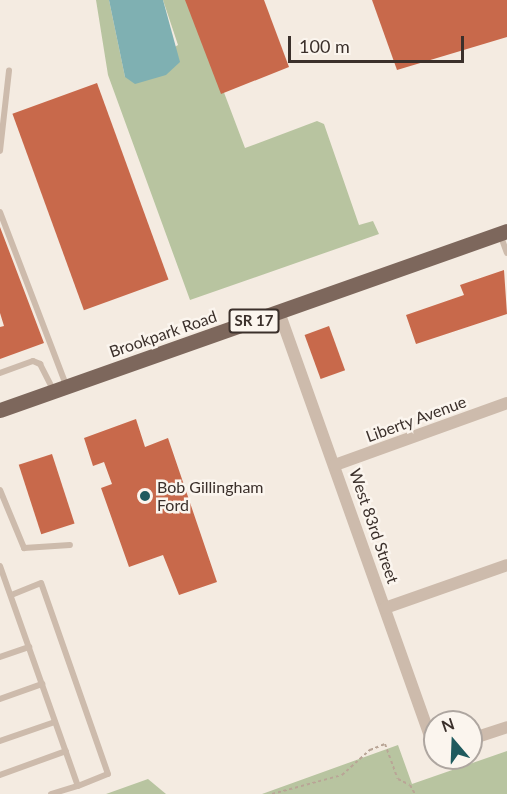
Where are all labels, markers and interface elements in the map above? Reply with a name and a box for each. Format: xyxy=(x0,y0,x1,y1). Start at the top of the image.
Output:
scale bar xyxy=(291,24,466,62)
text: 100 m xyxy=(299,35,350,57)
street label: Brookpark Road xyxy=(107,307,219,361)
road number: SR 17 xyxy=(228,309,280,333)
street label: Liberty Avenue xyxy=(363,392,469,446)
street label: West 83rd Street xyxy=(345,466,403,586)
place label: Bob Gillingham Ford xyxy=(157,477,263,515)
marker: Bob Gillingham Ford xyxy=(138,489,152,503)
north arrow xyxy=(423,710,483,770)
text: N xyxy=(439,713,457,735)

